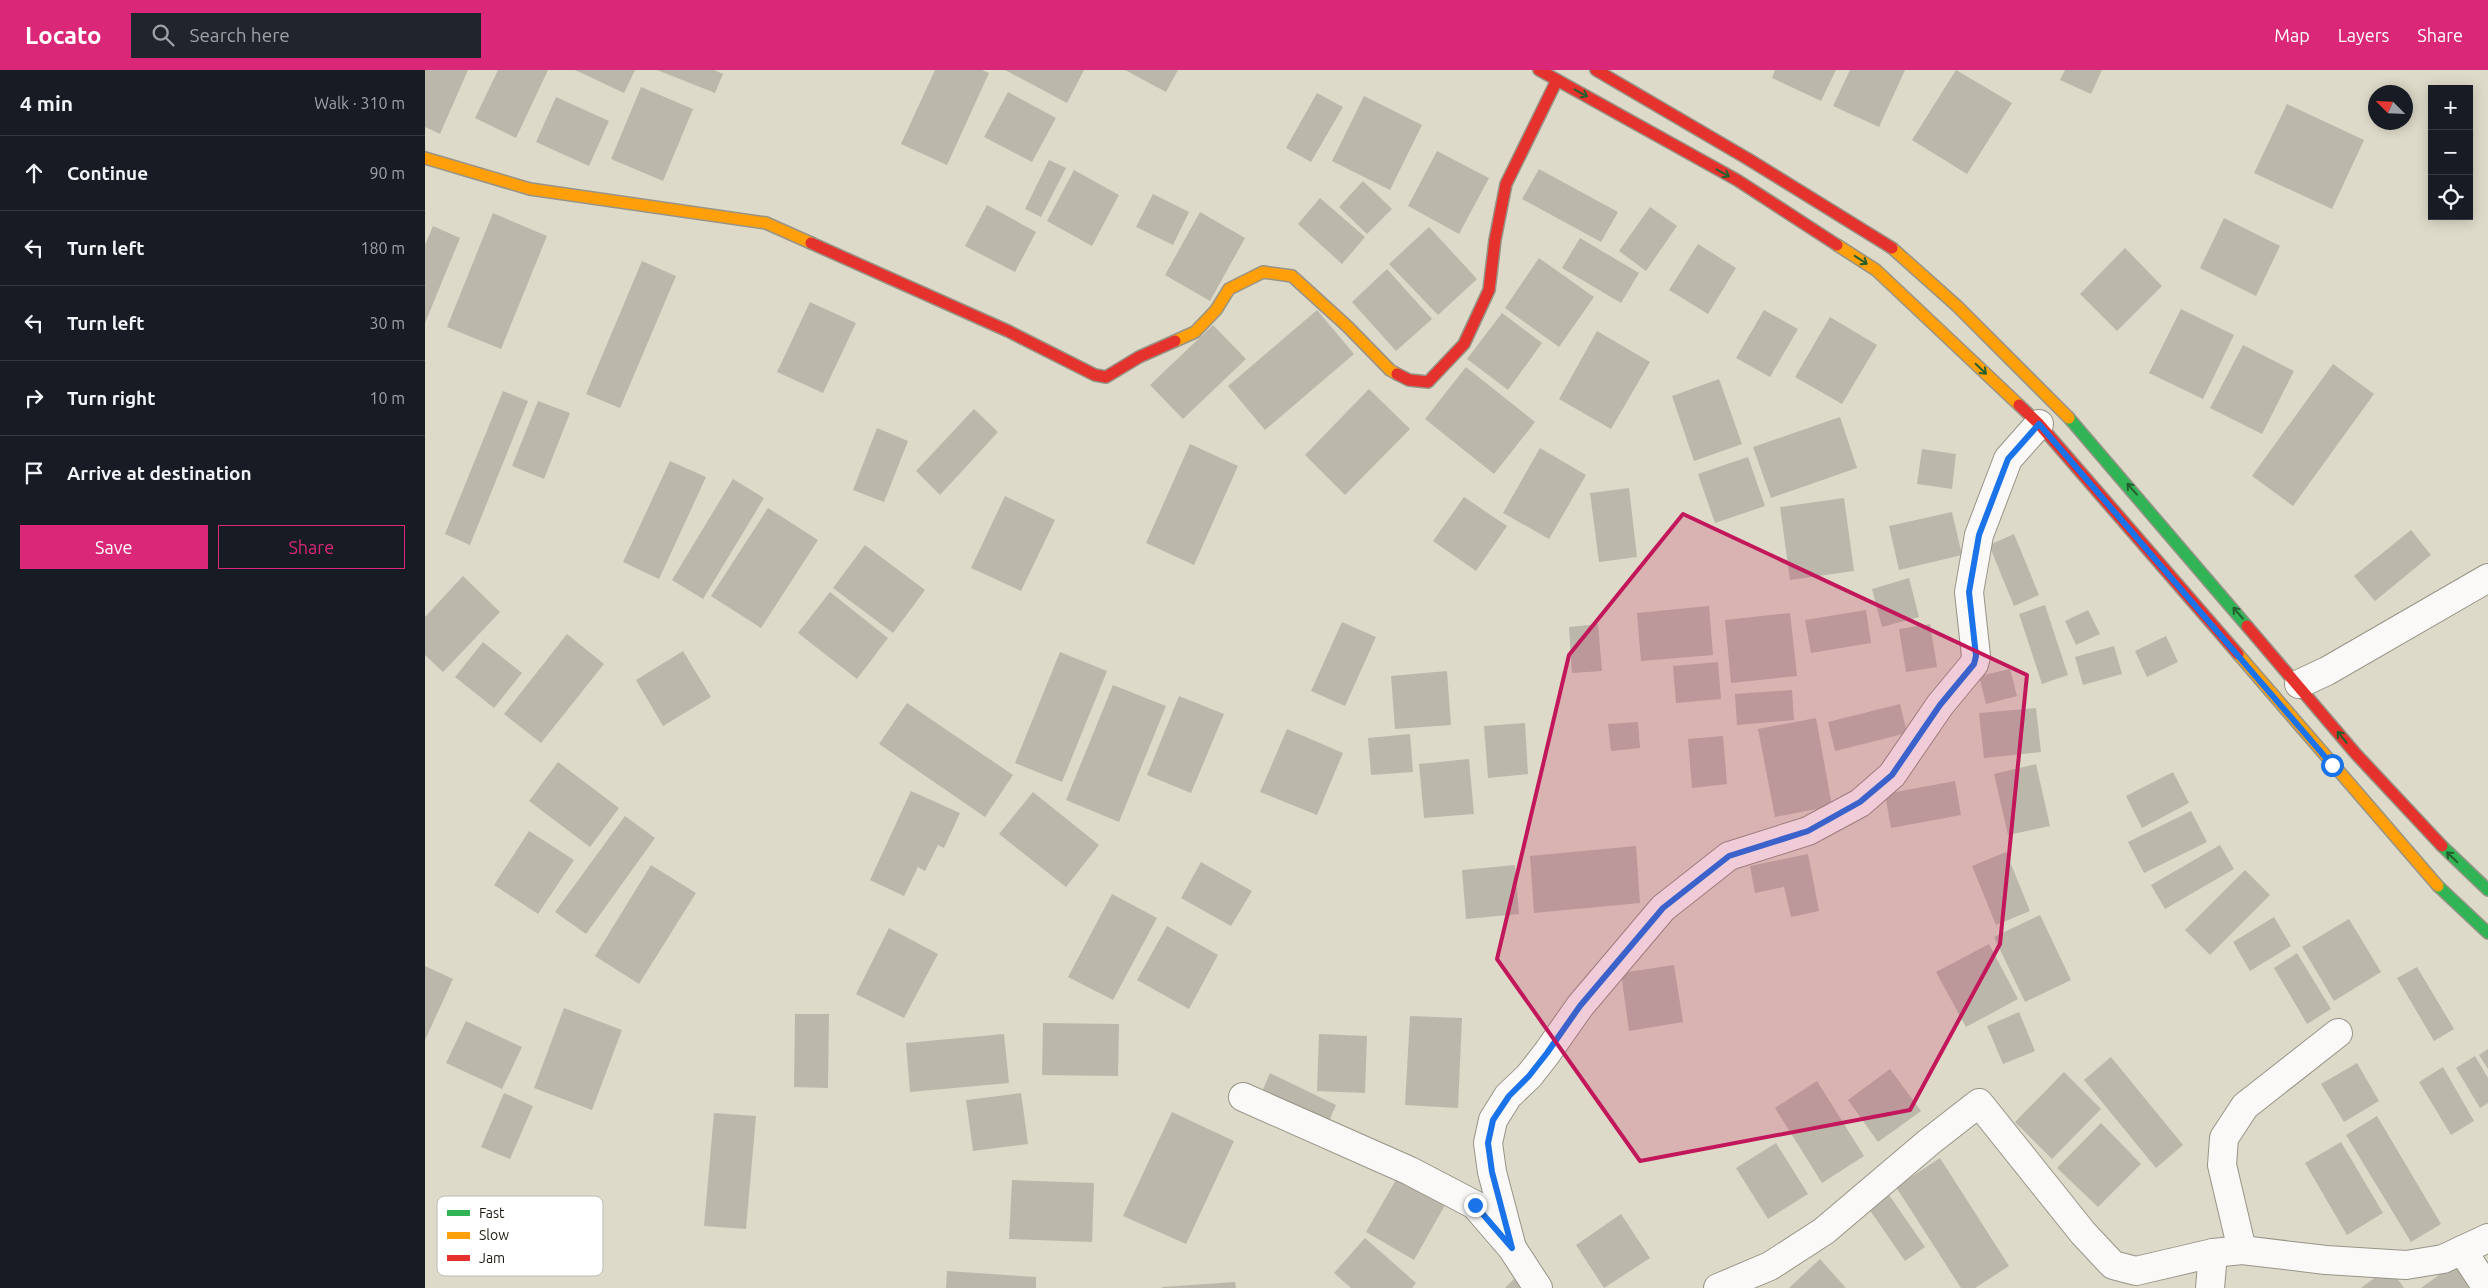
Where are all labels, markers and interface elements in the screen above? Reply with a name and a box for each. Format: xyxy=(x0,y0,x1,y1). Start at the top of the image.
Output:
search box xyxy=(131,13,481,58)
icon: search xyxy=(149,21,177,49)
text: Locato xyxy=(25,22,101,49)
text: Search here xyxy=(189,24,290,46)
text: Map xyxy=(2274,25,2310,45)
text: Layers xyxy=(2338,25,2389,45)
text: Share xyxy=(2417,25,2463,45)
north arrow xyxy=(2368,85,2413,130)
map controls xyxy=(2428,85,2473,220)
button: + xyxy=(2428,85,2473,130)
one-way arrow xyxy=(1574,89,1588,99)
text: 4 min xyxy=(20,91,73,115)
text: Walk · 310 m xyxy=(314,94,405,112)
button: − xyxy=(2428,130,2473,175)
icon: ahead xyxy=(20,159,48,187)
text: Continue xyxy=(67,162,148,184)
text: 90 m xyxy=(369,164,405,182)
one-way arrow xyxy=(1716,168,1731,178)
button: locate xyxy=(2428,175,2473,220)
icon: left xyxy=(20,234,48,262)
text: Turn left xyxy=(67,237,145,259)
text: 180 m xyxy=(360,239,405,257)
one-way arrow xyxy=(1853,255,1867,265)
icon: left xyxy=(20,309,48,337)
text: Turn left xyxy=(67,312,145,334)
text: 30 m xyxy=(369,314,405,332)
one-way arrow xyxy=(1974,363,1987,375)
icon: right xyxy=(20,384,48,412)
text: Turn right xyxy=(67,387,155,409)
text: 10 m xyxy=(369,389,405,407)
icon: arrive xyxy=(20,459,48,487)
text: Arrive at destination xyxy=(67,462,252,484)
one-way arrow xyxy=(2126,483,2138,496)
button: Save xyxy=(20,525,208,569)
button: Share xyxy=(218,525,405,569)
one-way arrow xyxy=(2232,606,2243,619)
one-way arrow xyxy=(2337,731,2348,744)
route start xyxy=(2321,754,2344,777)
one-way arrow xyxy=(2447,851,2459,863)
route end xyxy=(1464,1194,1487,1217)
legend xyxy=(437,1196,603,1276)
text: Fast xyxy=(479,1205,505,1221)
text: Slow xyxy=(479,1227,509,1243)
text: Jam xyxy=(479,1250,505,1266)

